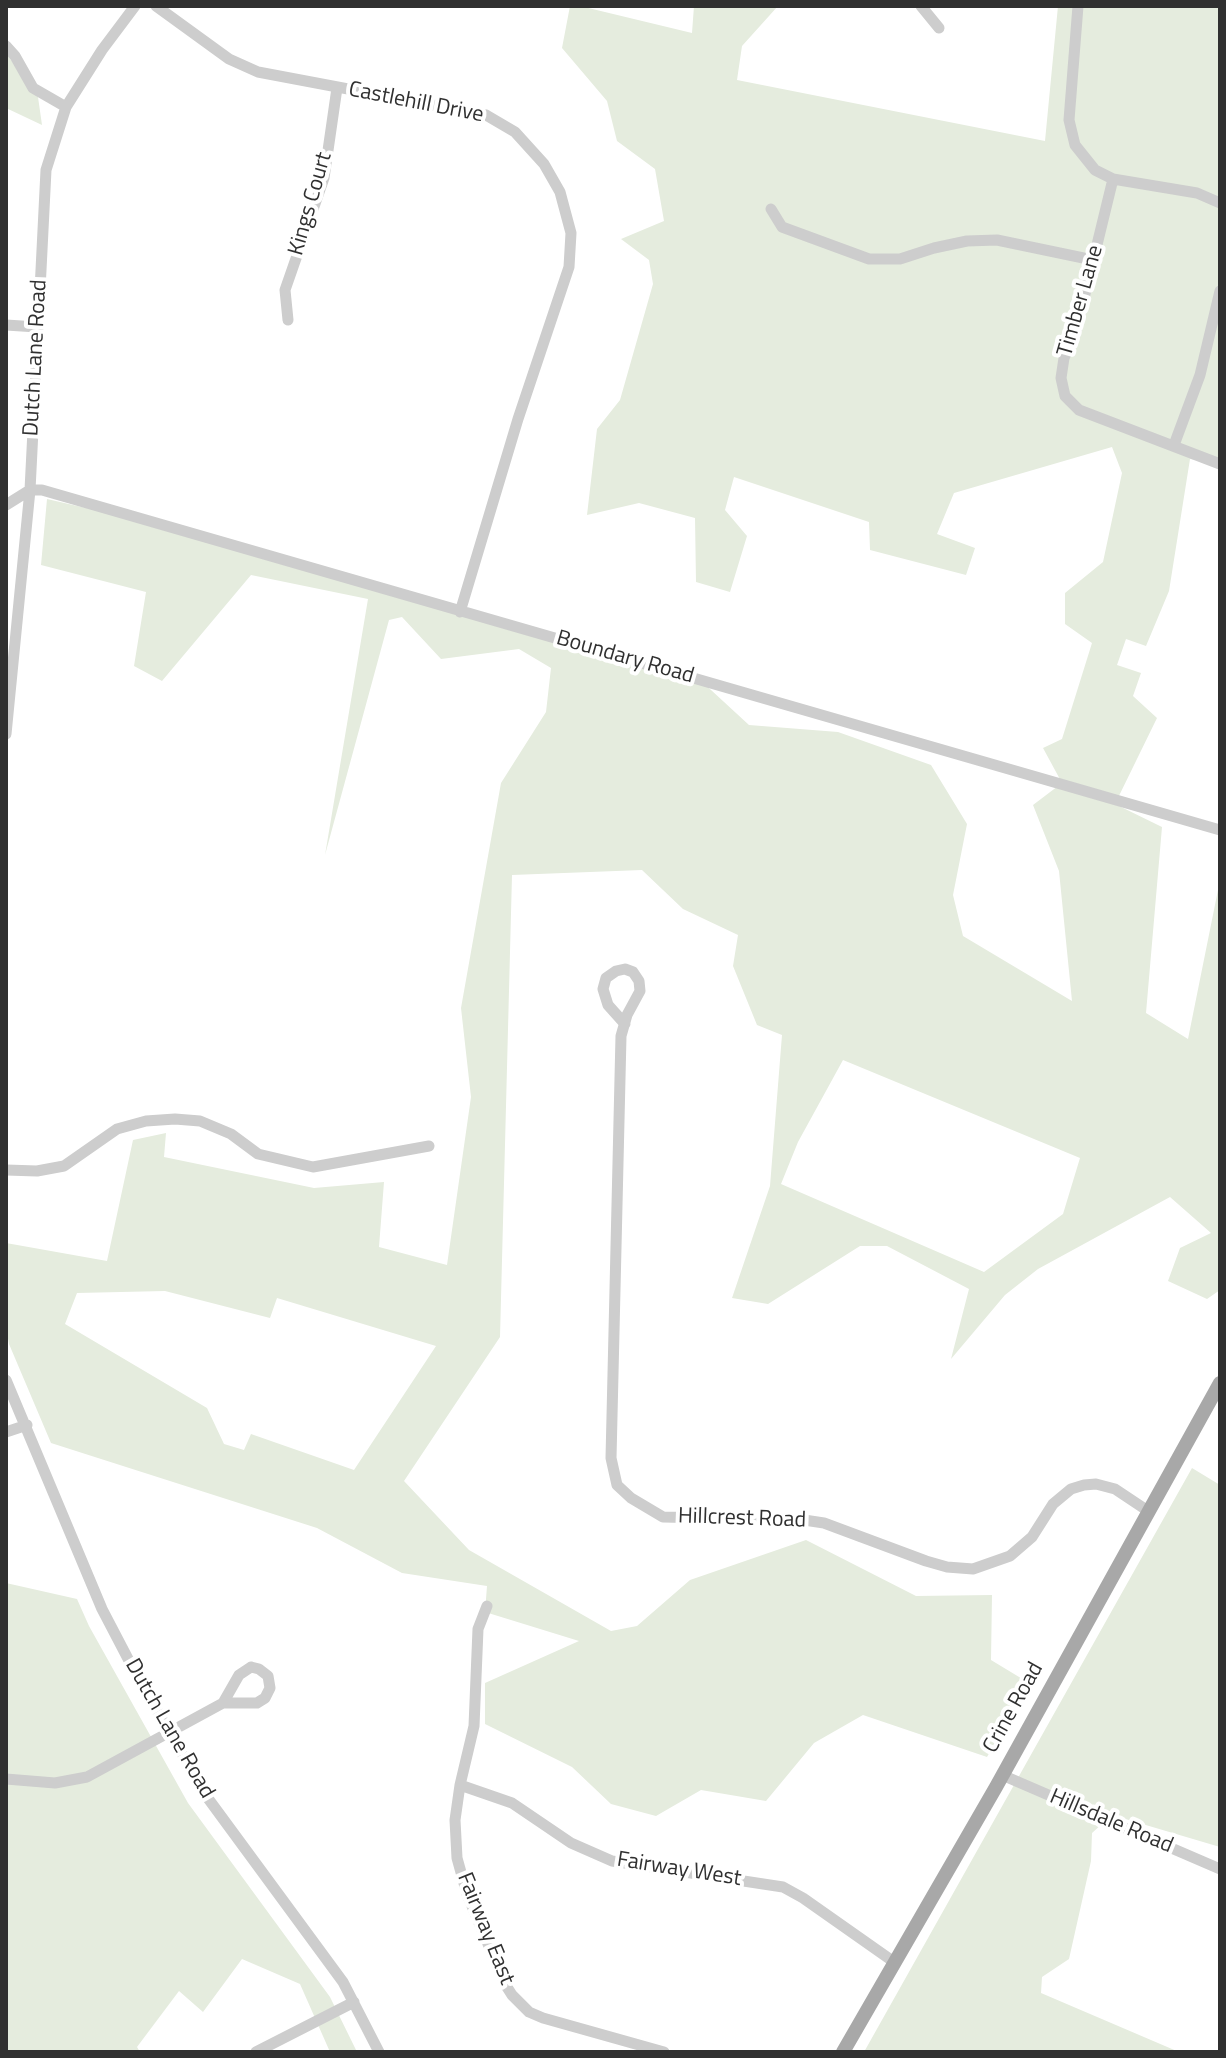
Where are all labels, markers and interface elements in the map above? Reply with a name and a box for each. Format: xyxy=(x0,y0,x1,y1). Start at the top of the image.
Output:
street label: Castlehill Drive xyxy=(346,77,486,129)
street label: Kings Court xyxy=(284,149,338,259)
street label: Timber Lane xyxy=(1053,242,1109,360)
street label: Dutch Lane Road xyxy=(19,279,53,437)
street label: Boundary Road xyxy=(553,626,697,690)
street label: Hillcrest Road xyxy=(677,1504,807,1534)
street label: Dutch Lane Road xyxy=(118,1655,220,1803)
street label: Crine Road xyxy=(978,1658,1050,1758)
street label: Hillsdale Road xyxy=(1045,1784,1177,1860)
street label: Fairway West xyxy=(615,1847,743,1893)
street label: Fairway East xyxy=(451,1869,519,1989)

